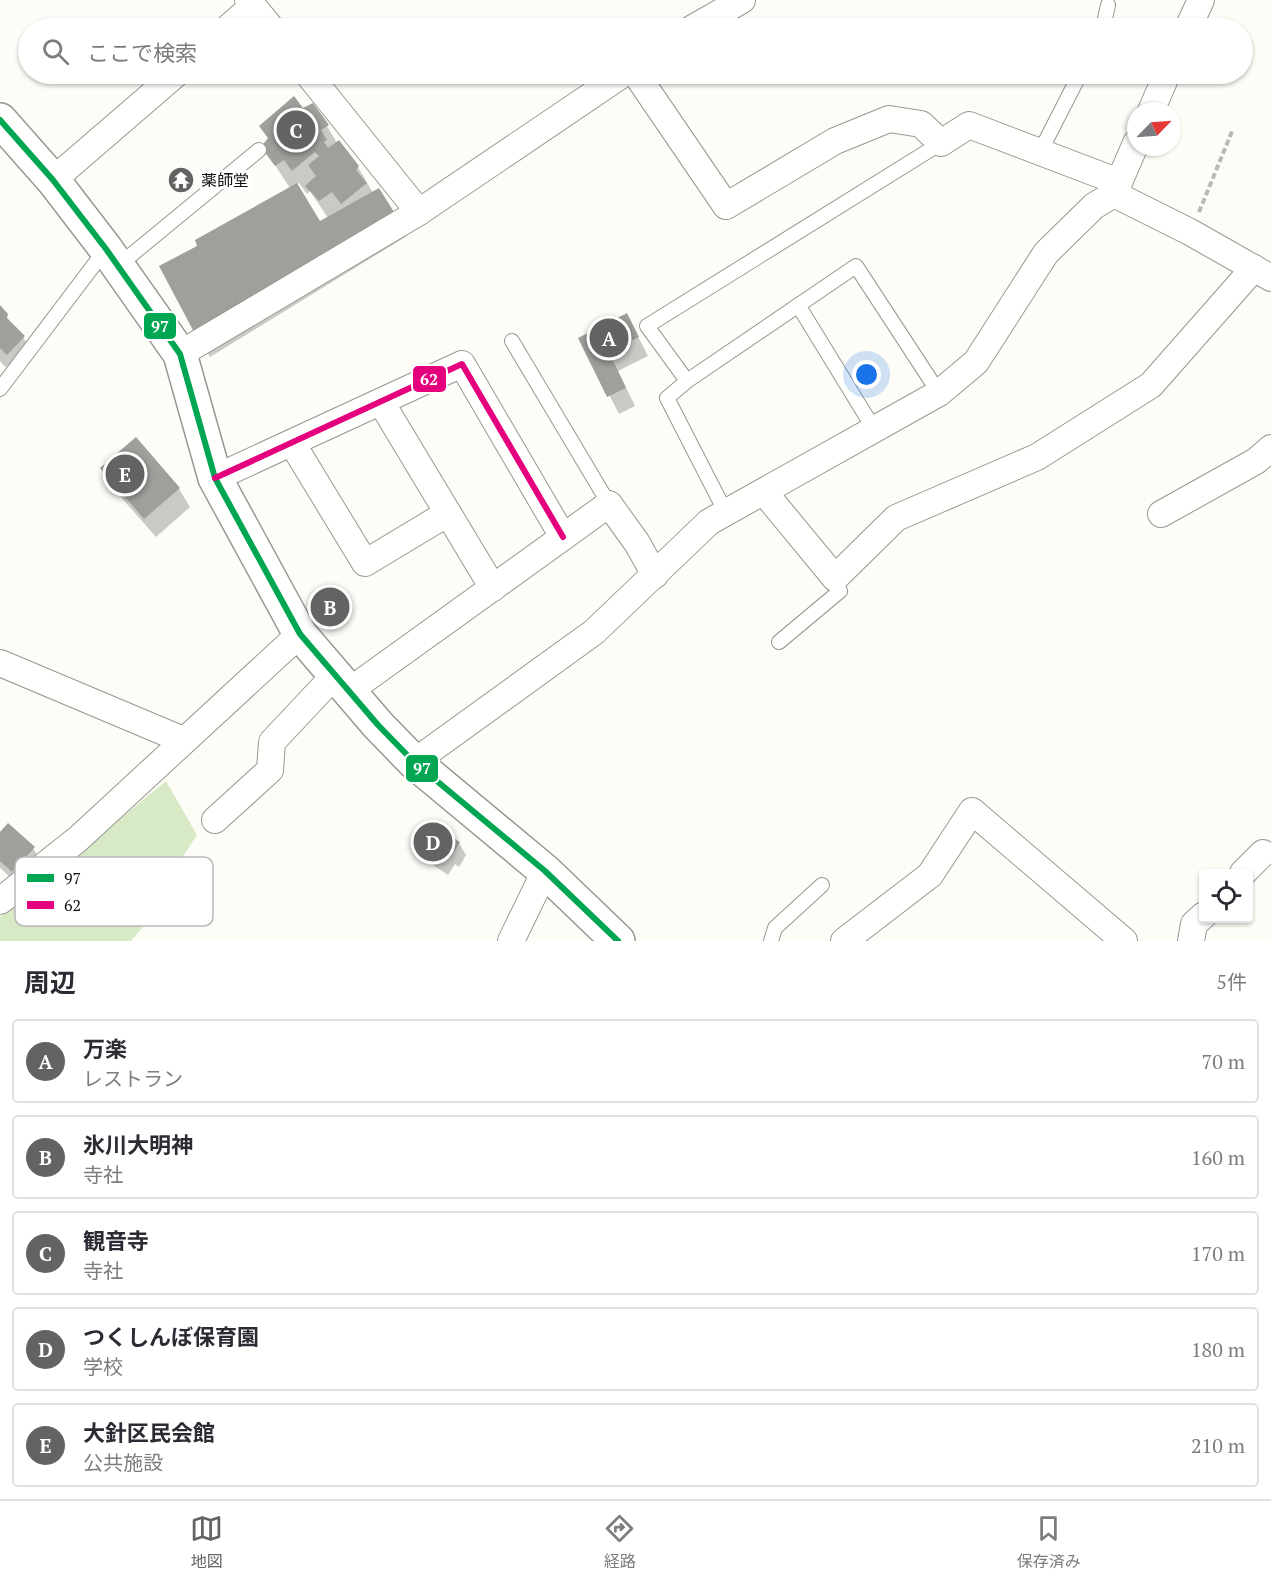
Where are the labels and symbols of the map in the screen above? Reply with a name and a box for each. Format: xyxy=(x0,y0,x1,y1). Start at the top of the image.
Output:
north arrow xyxy=(1127,102,1181,156)
pin: C xyxy=(276,108,316,152)
temple icon: 薬師堂 xyxy=(166,165,196,195)
place label: 薬師堂 xyxy=(201,169,249,191)
line badge: 97 xyxy=(143,312,177,340)
text: 97 xyxy=(151,315,169,337)
pin: A xyxy=(590,316,628,360)
your location xyxy=(852,360,881,389)
line badge: 62 xyxy=(412,365,447,393)
text: 62 xyxy=(420,368,438,390)
pin: E xyxy=(106,452,144,496)
pin: B xyxy=(310,584,350,630)
line badge: 97 xyxy=(405,754,439,783)
text: 97 xyxy=(413,757,431,779)
pin: D xyxy=(414,820,452,864)
legend xyxy=(15,857,213,926)
text: 97 xyxy=(64,867,81,889)
text: 62 xyxy=(64,894,81,916)

